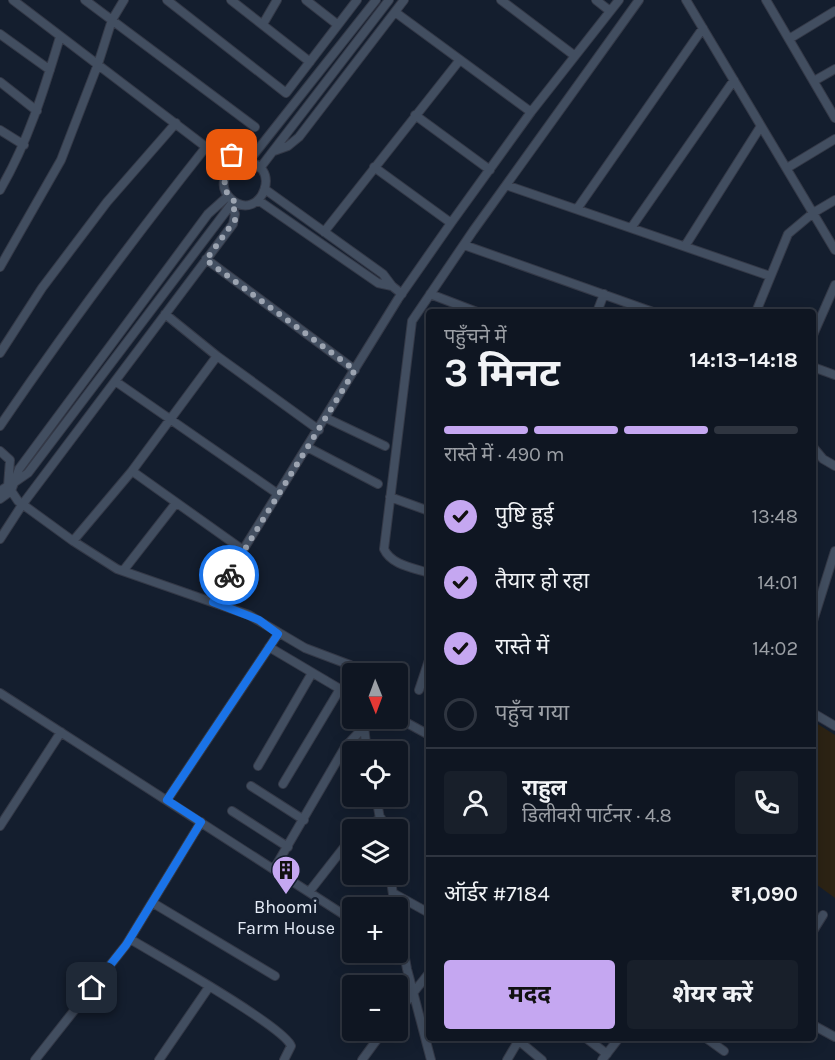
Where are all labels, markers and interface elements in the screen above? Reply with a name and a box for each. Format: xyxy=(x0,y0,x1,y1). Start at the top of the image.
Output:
pin xyxy=(206,129,257,180)
icon: bag xyxy=(215,138,248,171)
text: पहुँचने में xyxy=(444,325,507,348)
text: 14:13–14:18 xyxy=(689,347,798,373)
text: 3 मिनट xyxy=(444,350,560,396)
text: रास्ते में · 490 m xyxy=(444,443,564,466)
icon: check xyxy=(444,500,477,533)
text: पुष्टि हुई xyxy=(495,502,554,528)
text: 13:48 xyxy=(752,505,798,528)
courier xyxy=(199,545,259,605)
icon: bike xyxy=(213,559,246,592)
icon: check xyxy=(444,566,477,599)
text: तैयार हो रहा xyxy=(495,568,589,594)
text: 14:01 xyxy=(757,571,798,594)
icon: check xyxy=(444,632,477,665)
text: रास्ते में xyxy=(495,634,549,660)
text: 14:02 xyxy=(752,637,798,660)
north arrow xyxy=(342,663,408,729)
map controls xyxy=(342,663,408,1041)
text: पहुँच गया xyxy=(495,700,569,726)
button: locate xyxy=(342,741,408,807)
button: person xyxy=(444,771,507,834)
button: phone xyxy=(735,771,798,834)
text: राहुल xyxy=(522,775,567,801)
text: डिलीवरी पार्टनर · 4.8 xyxy=(522,804,672,827)
button: layers xyxy=(342,819,408,885)
building icon: Bhoomi Farm House xyxy=(270,854,302,896)
text: ऑर्डर #7184 xyxy=(444,881,550,907)
text: ₹1,090 xyxy=(731,881,798,907)
place label: Bhoomi Farm House xyxy=(237,896,335,939)
button: + xyxy=(342,897,408,963)
button: मदद xyxy=(444,960,615,1029)
button: शेयर करें xyxy=(627,960,798,1029)
pin xyxy=(66,962,117,1013)
icon: home xyxy=(75,971,108,1004)
button: − xyxy=(342,975,408,1041)

